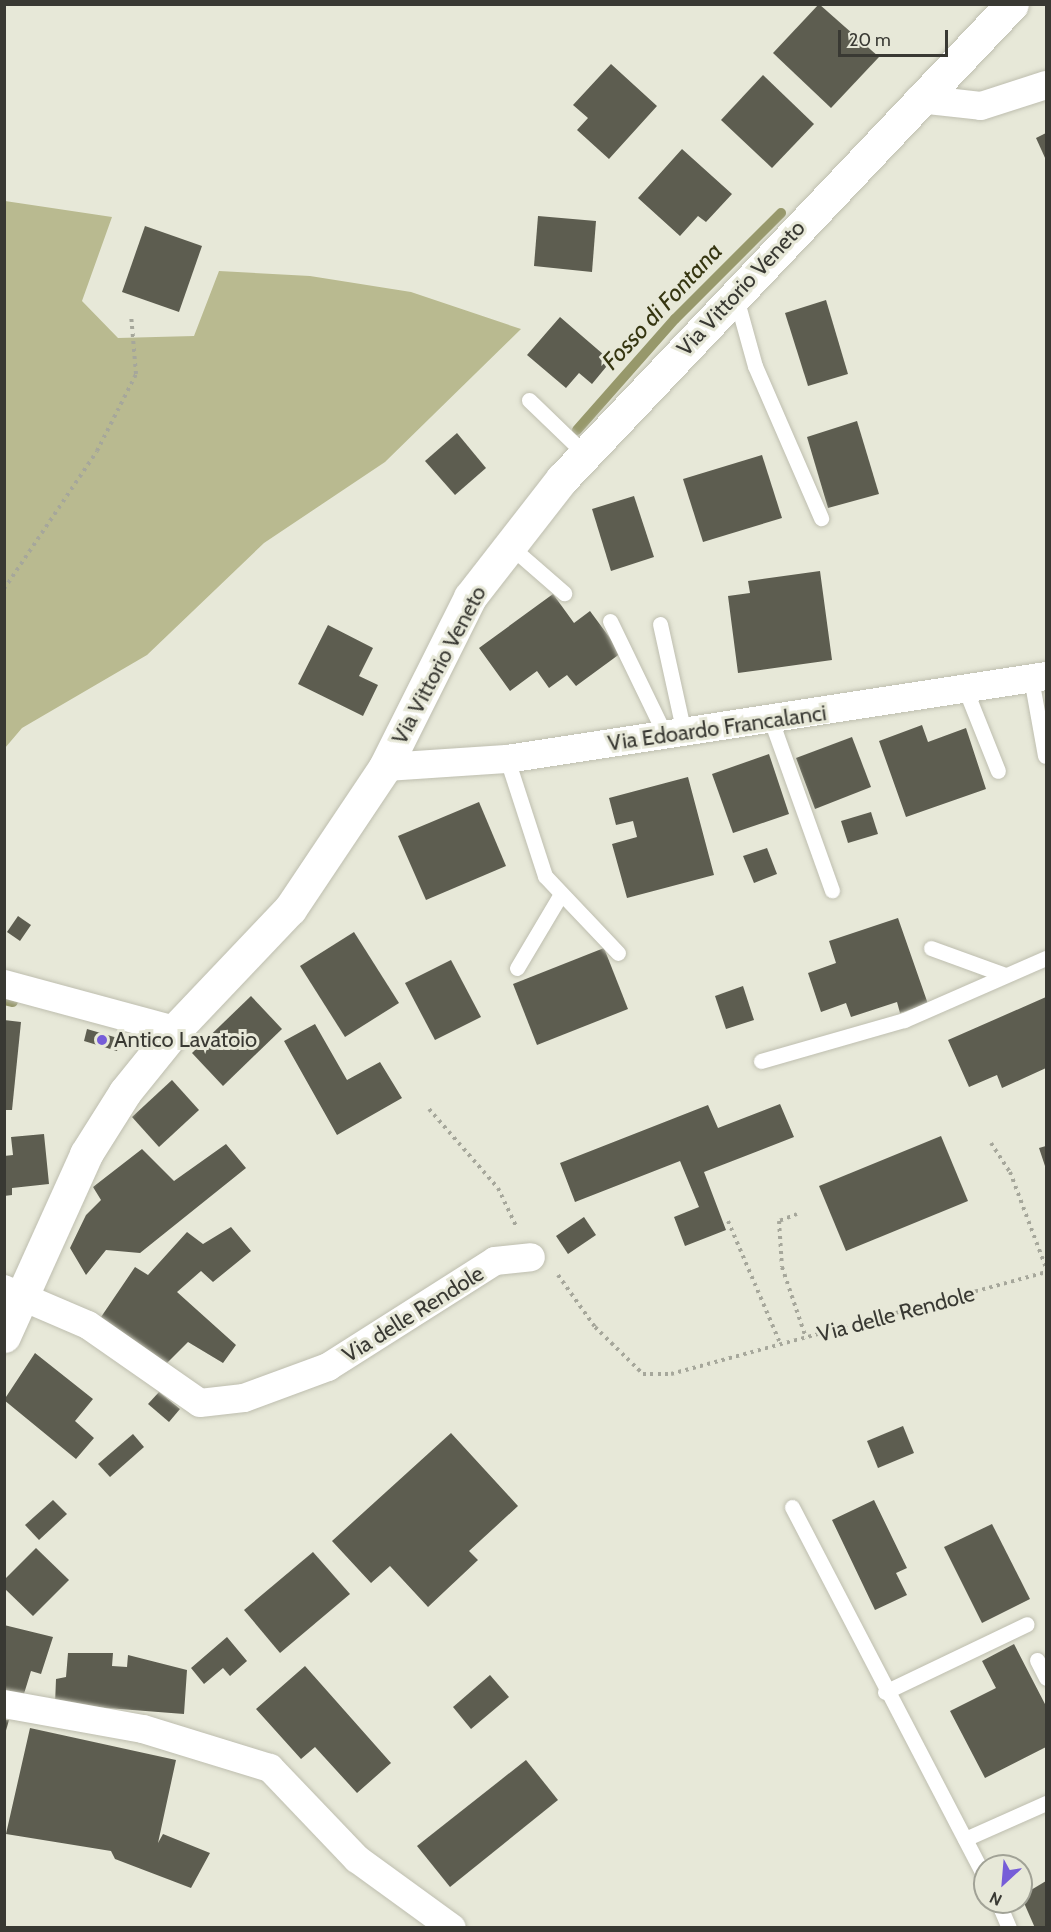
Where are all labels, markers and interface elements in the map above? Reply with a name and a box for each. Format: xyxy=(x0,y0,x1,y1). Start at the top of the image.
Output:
scale bar xyxy=(841,18,950,56)
text: 20 m xyxy=(849,29,891,51)
street label: Via Vittorio Veneto xyxy=(672,215,810,361)
water label: Fosso di Fontana xyxy=(596,237,728,375)
street label: Via Vittorio Veneto xyxy=(386,581,492,749)
street label: Via Edoardo Francalanci xyxy=(606,700,828,756)
place label: Antico Lavatoio xyxy=(114,1027,257,1053)
marker: Antico Lavatoio xyxy=(95,1033,109,1047)
street label: Via delle Rendole xyxy=(337,1260,489,1368)
street label: Via delle Rendole xyxy=(815,1280,977,1348)
north arrow xyxy=(973,1854,1033,1914)
text: N xyxy=(987,1888,1005,1910)

